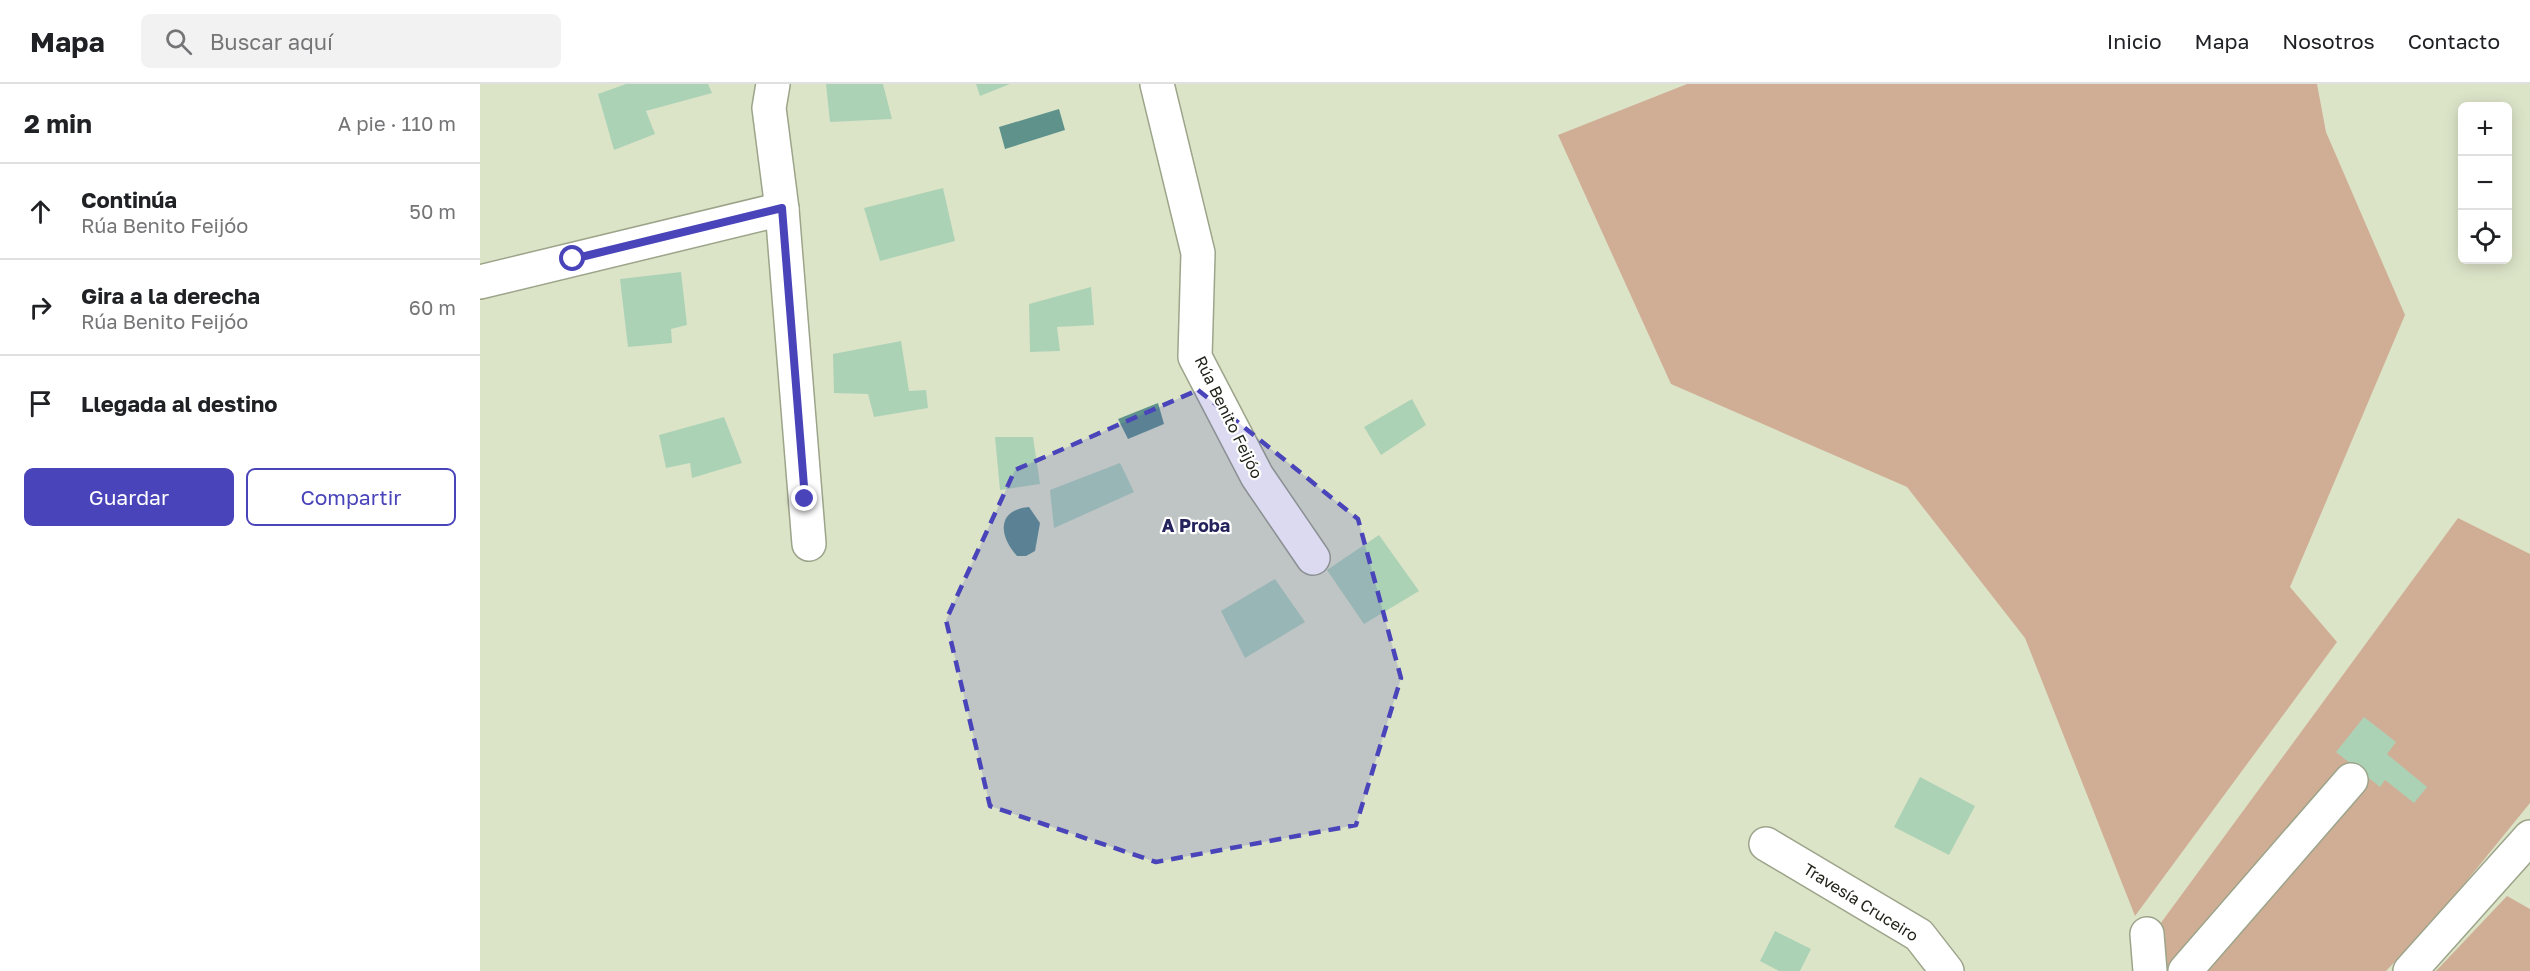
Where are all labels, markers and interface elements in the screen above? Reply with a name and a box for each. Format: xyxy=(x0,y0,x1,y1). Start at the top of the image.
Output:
search box xyxy=(141,14,561,68)
text: Mapa xyxy=(30,25,105,58)
icon: search xyxy=(162,25,195,58)
text: Buscar aquí xyxy=(210,28,333,55)
text: Inicio xyxy=(2107,28,2162,54)
text: Mapa xyxy=(2195,28,2249,54)
text: Nosotros xyxy=(2282,28,2375,54)
text: Contacto xyxy=(2408,28,2500,54)
map controls xyxy=(2458,102,2512,264)
button: + xyxy=(2458,102,2512,156)
text: 2 min xyxy=(24,108,92,139)
text: A pie · 110 m xyxy=(338,111,456,135)
button: − xyxy=(2458,156,2512,210)
text: Continúa xyxy=(81,186,177,213)
icon: ahead xyxy=(24,195,57,228)
text: 50 m xyxy=(409,199,456,223)
button: locate xyxy=(2458,210,2512,264)
text: Rúa Benito Feijóo xyxy=(81,213,248,237)
route start xyxy=(559,245,585,271)
text: Gira a la derecha xyxy=(81,282,260,309)
icon: right xyxy=(24,291,57,324)
text: 60 m xyxy=(409,295,456,319)
text: Rúa Benito Feijóo xyxy=(81,309,248,333)
street label: Rúa Benito Feijóo xyxy=(1191,352,1267,482)
icon: arrive xyxy=(24,387,57,420)
text: Llegada al destino xyxy=(81,390,278,417)
button: Guardar xyxy=(24,468,234,526)
button: Compartir xyxy=(246,468,456,526)
route end xyxy=(791,485,817,511)
district label: A Proba xyxy=(1162,514,1230,536)
street label: Travesía Cruceiro xyxy=(1800,859,1922,945)

